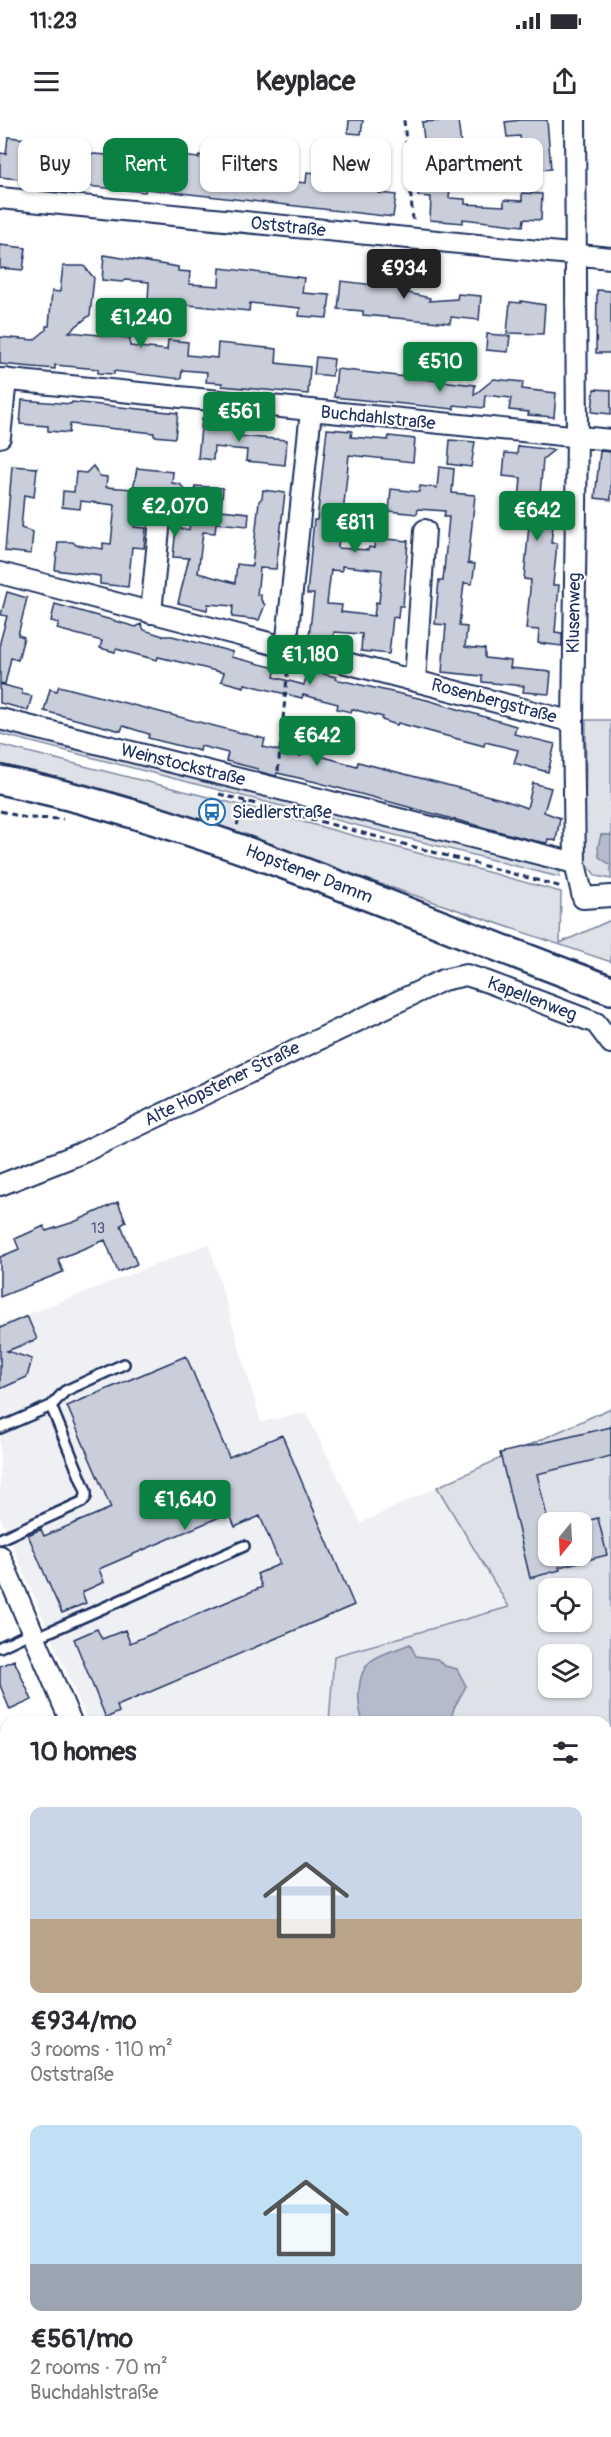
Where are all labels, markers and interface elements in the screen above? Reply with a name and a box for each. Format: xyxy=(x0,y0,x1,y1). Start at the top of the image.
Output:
text: 11:23 xyxy=(30,7,77,35)
icon: menu xyxy=(30,65,63,98)
text: Keyplace xyxy=(256,65,355,98)
icon: share xyxy=(548,65,581,98)
chip: Buy xyxy=(18,138,91,192)
chip: Rent xyxy=(103,138,188,192)
chip: Filters xyxy=(200,138,299,192)
chip: New xyxy=(311,138,391,192)
chip: Apartment xyxy=(403,138,543,192)
street label: Oststraße xyxy=(249,212,327,242)
pin: €934 xyxy=(368,249,440,300)
text: €934 xyxy=(381,256,427,281)
pin: €1,240 xyxy=(92,298,190,349)
text: €1,240 xyxy=(110,305,172,330)
pin: €510 xyxy=(404,342,476,393)
text: €510 xyxy=(417,349,463,374)
pin: €561 xyxy=(203,392,275,443)
text: €561 xyxy=(217,399,261,424)
street label: Buchdahlstraße xyxy=(319,401,437,435)
pin: €2,070 xyxy=(126,487,224,538)
pin: €642 xyxy=(501,491,573,542)
text: €2,070 xyxy=(141,494,209,519)
text: €642 xyxy=(513,498,561,523)
pin: €811 xyxy=(319,503,391,554)
text: €811 xyxy=(336,510,374,535)
street label: Klusenweg xyxy=(562,572,586,654)
pin: €1,180 xyxy=(261,635,359,686)
text: €1,180 xyxy=(281,642,339,667)
street label: Rosenbergstraße xyxy=(429,673,559,729)
pin: €642 xyxy=(281,716,353,767)
text: €642 xyxy=(293,723,341,748)
street label: Weinstockstraße xyxy=(118,738,248,792)
bus stop icon: Siedlerstraße xyxy=(197,797,227,827)
place label: Siedlerstraße xyxy=(232,801,332,824)
street label: Hopstener Damm xyxy=(242,839,376,909)
street label: Kapellenweg xyxy=(484,971,580,1027)
street label: Alte Hopstener Straße xyxy=(140,1036,304,1132)
house number: 13 xyxy=(91,1219,105,1238)
pin: €1,640 xyxy=(136,1480,234,1531)
text: €1,640 xyxy=(154,1487,217,1512)
north arrow xyxy=(538,1512,592,1566)
map controls xyxy=(538,1512,592,1698)
button: locate xyxy=(538,1578,592,1632)
button: layers xyxy=(538,1644,592,1698)
text: 10 homes xyxy=(30,1736,136,1768)
icon: filters xyxy=(549,1736,582,1769)
icon: home xyxy=(252,1846,360,1954)
text: €934/mo xyxy=(30,2005,137,2037)
text: 3 rooms · 110 m² xyxy=(30,2037,173,2062)
text: Oststraße xyxy=(30,2062,114,2087)
icon: home xyxy=(252,2164,360,2272)
text: €561/mo xyxy=(30,2323,133,2355)
text: 2 rooms · 70 m² xyxy=(30,2355,168,2380)
text: Buchdahlstraße xyxy=(30,2380,158,2405)

